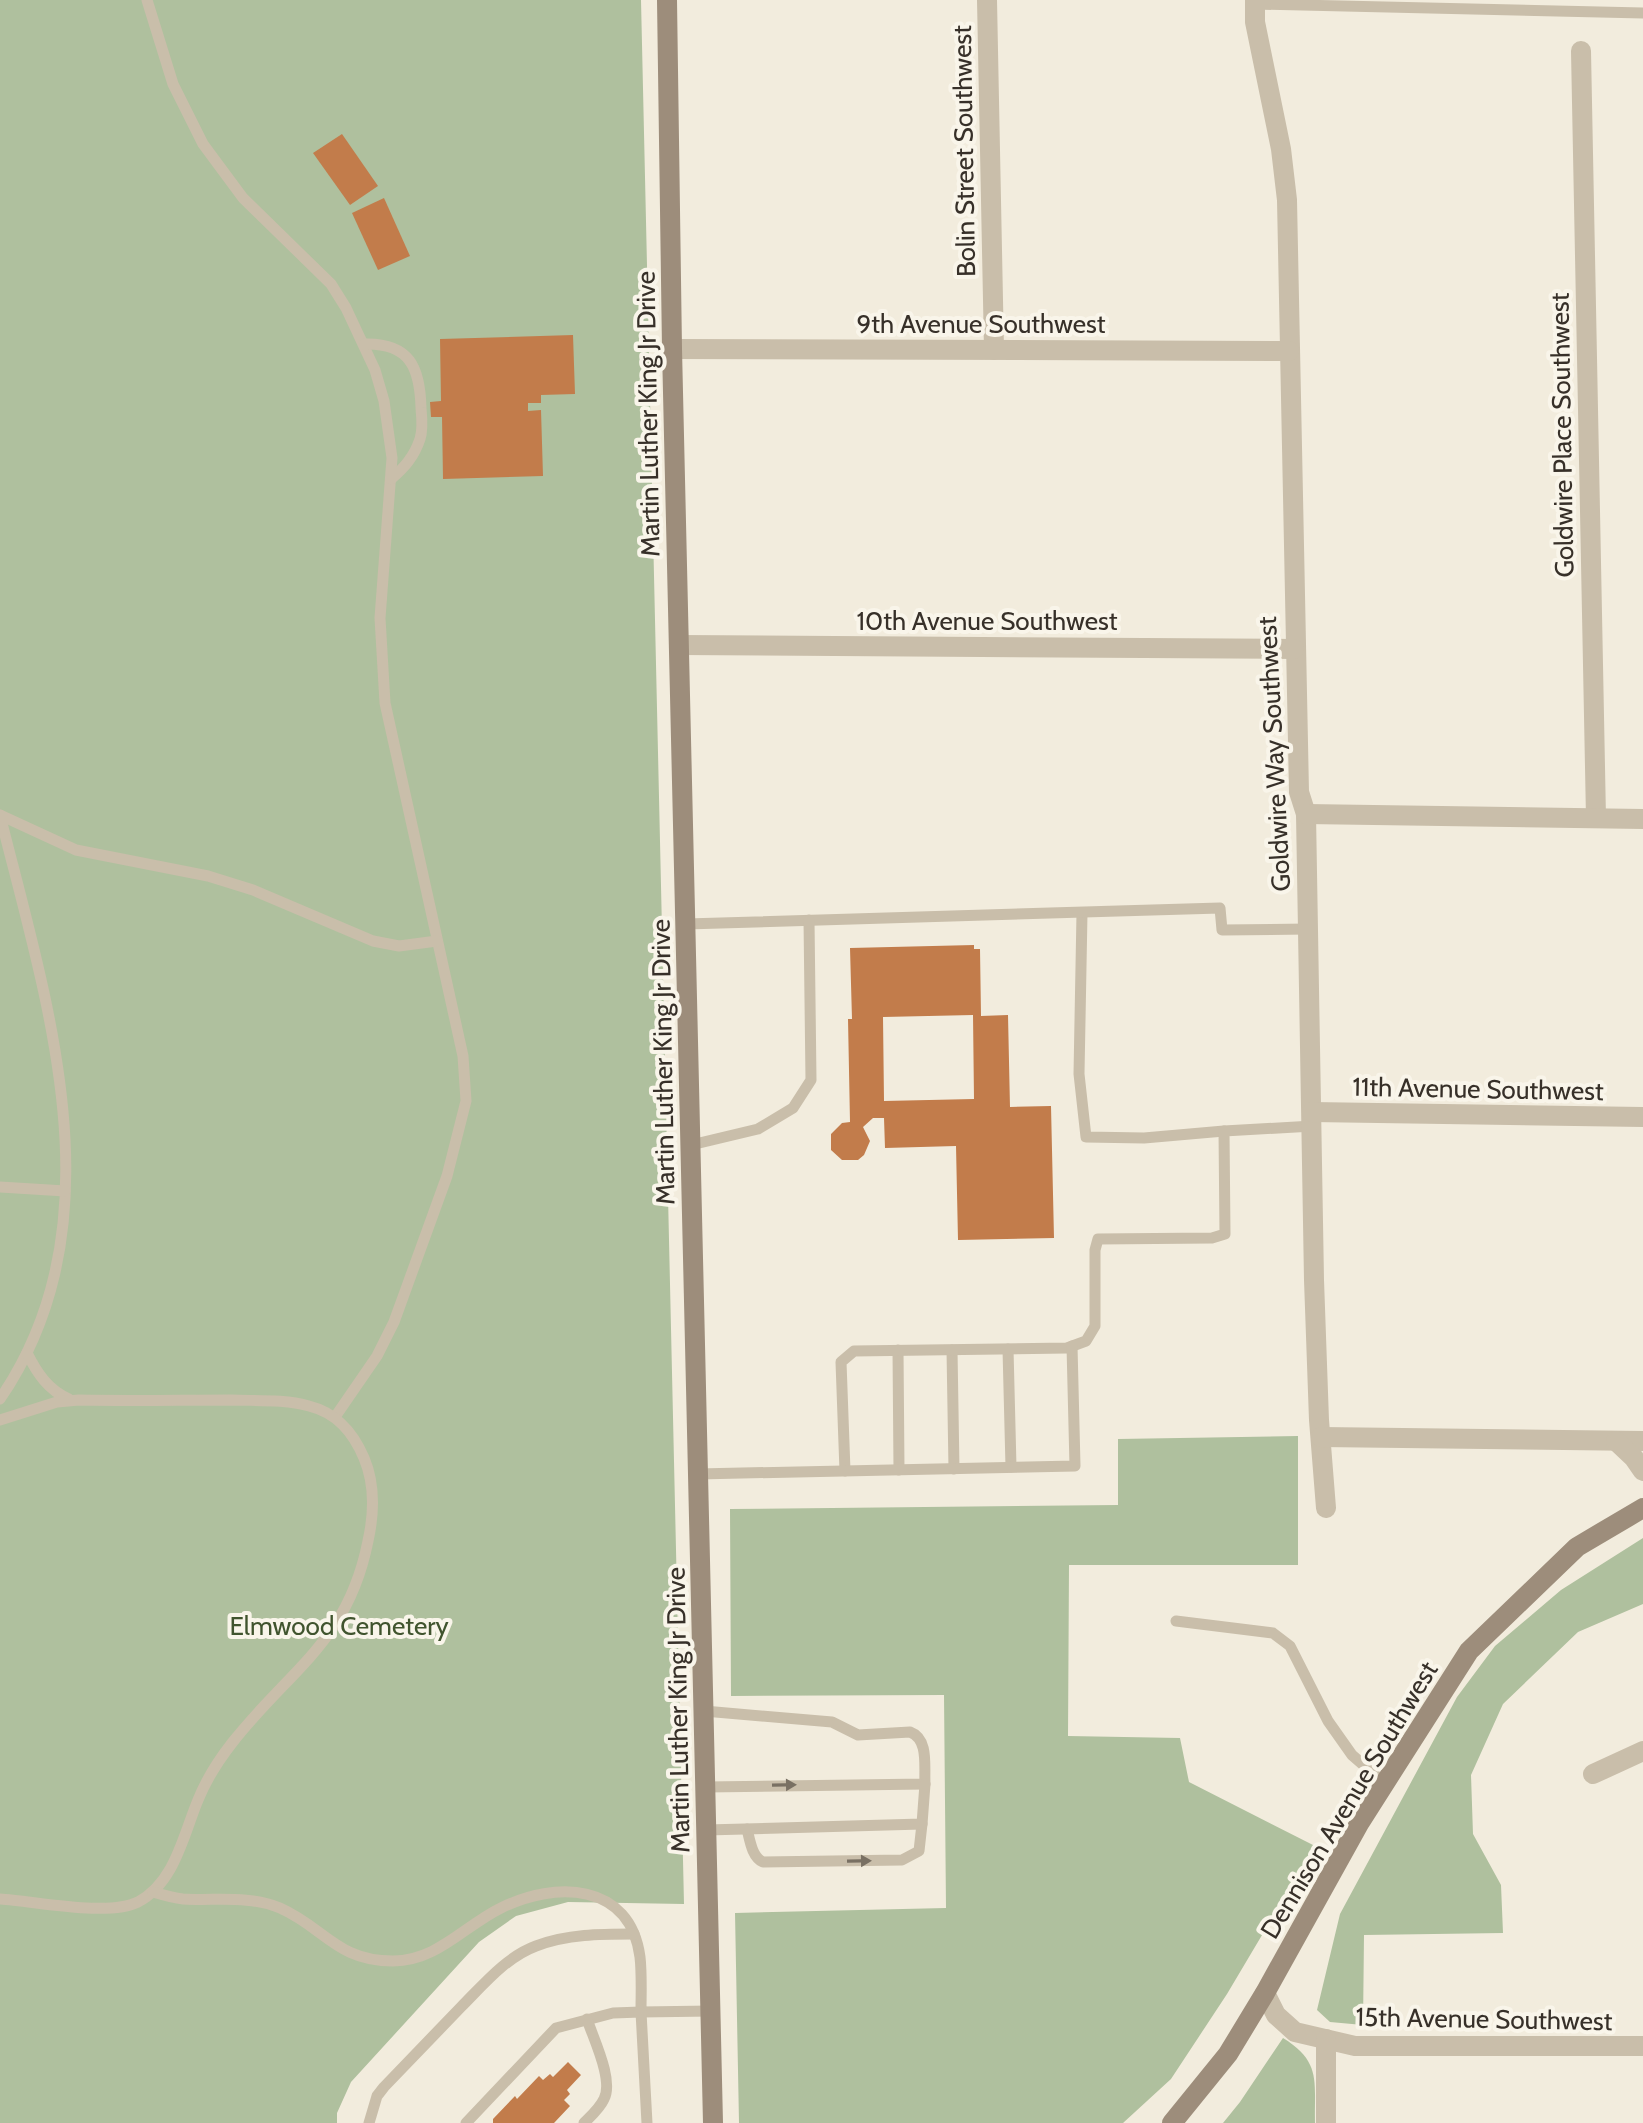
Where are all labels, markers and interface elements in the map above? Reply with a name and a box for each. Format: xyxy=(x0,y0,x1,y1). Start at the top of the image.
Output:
street label: Bolin Street Southwest xyxy=(946,25,982,277)
street label: Martin Luther King Jr Drive xyxy=(630,271,666,557)
street label: Goldwire Place Southwest xyxy=(1544,292,1580,578)
street label: 9th Avenue Southwest xyxy=(856,308,1106,340)
street label: 10th Avenue Southwest xyxy=(857,605,1118,637)
street label: Goldwire Way Southwest xyxy=(1251,615,1297,892)
street label: Martin Luther King Jr Drive xyxy=(645,919,681,1205)
street label: 11th Avenue Southwest xyxy=(1352,1071,1604,1107)
street label: Martin Luther King Jr Drive xyxy=(660,1567,696,1853)
park label: Elmwood Cemetery xyxy=(229,1610,449,1642)
street label: Dennison Avenue Southwest xyxy=(1253,1655,1445,1944)
one-way arrow xyxy=(772,1779,797,1791)
one-way arrow xyxy=(847,1854,872,1867)
street label: 15th Avenue Southwest xyxy=(1355,2001,1613,2037)

